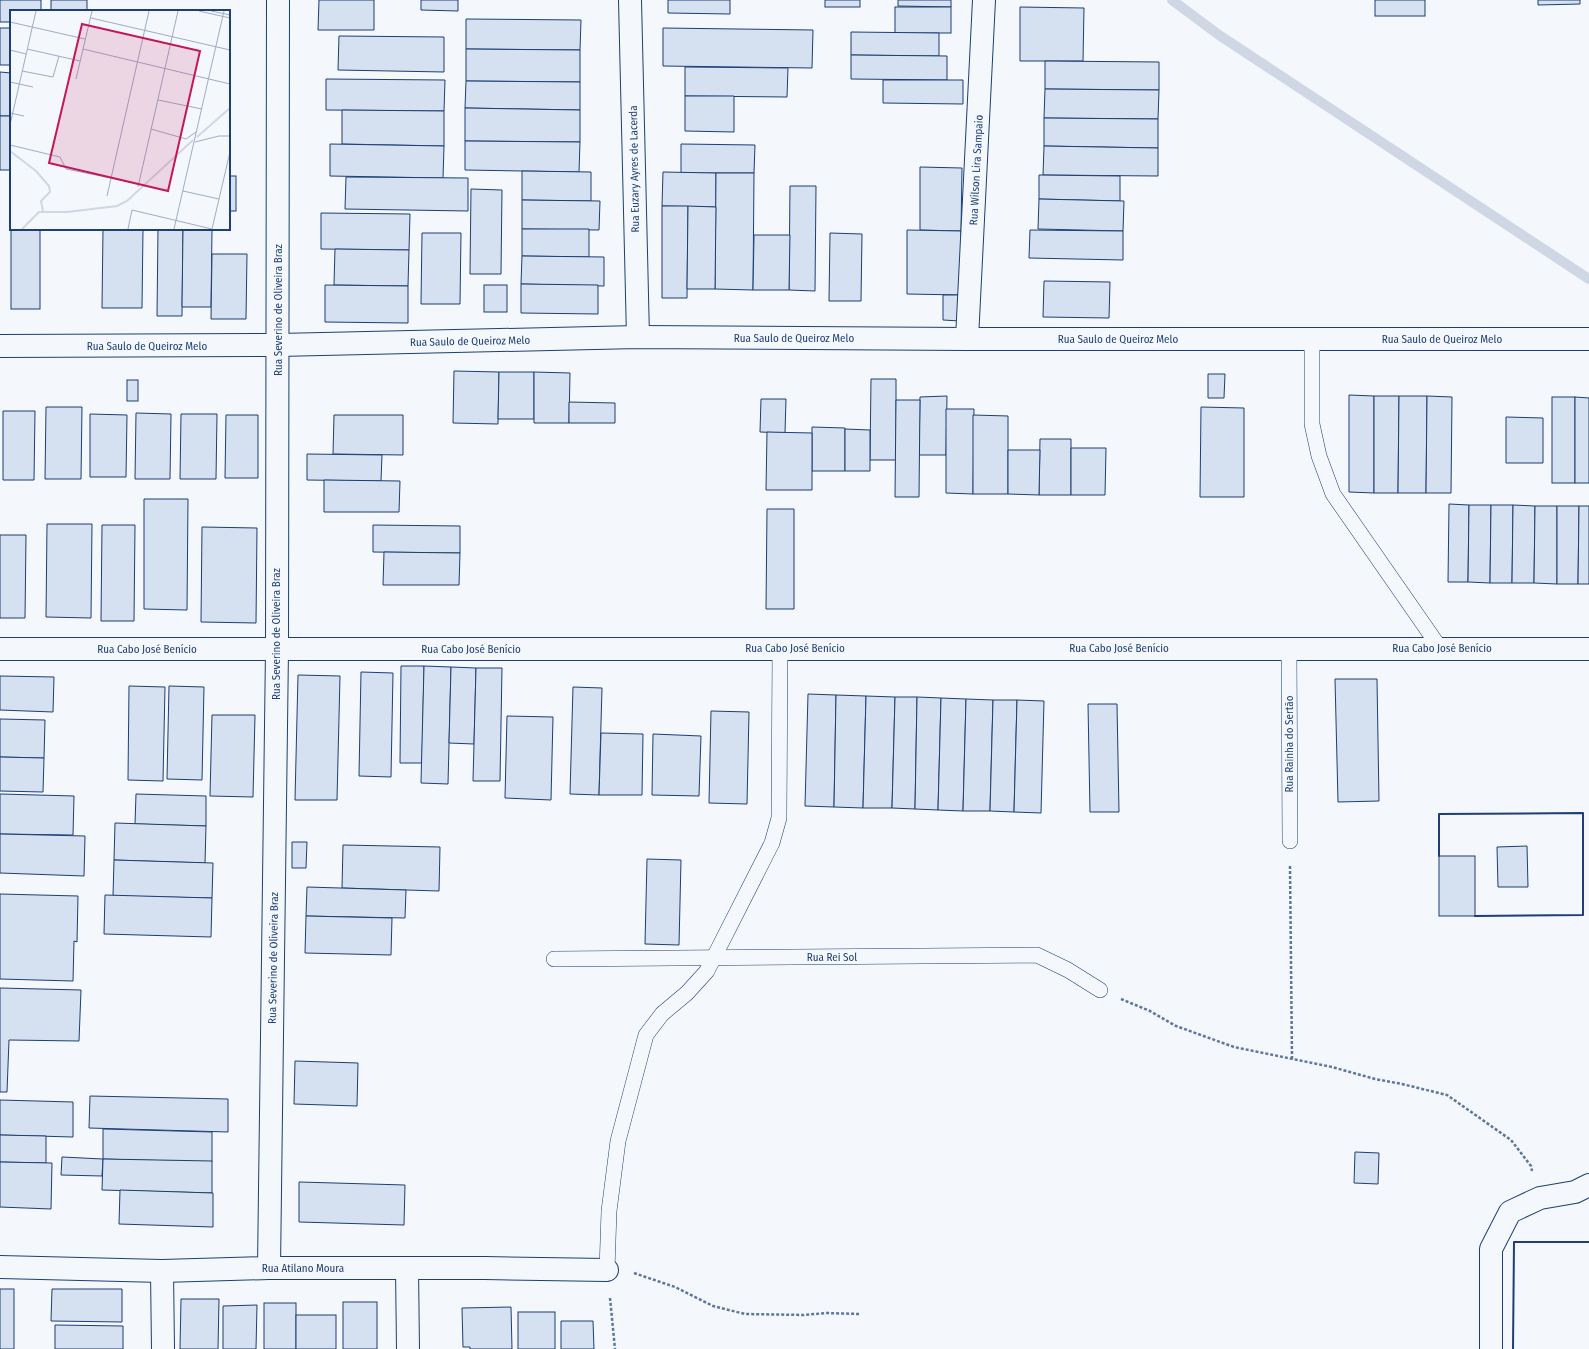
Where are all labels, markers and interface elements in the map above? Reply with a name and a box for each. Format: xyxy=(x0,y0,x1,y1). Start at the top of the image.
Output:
inset map xyxy=(10,10,230,230)
street label: Rua Euzary Ayres de Lacerda xyxy=(627,105,642,233)
street label: Rua Wilson Lira Sampaio xyxy=(967,114,986,226)
street label: Rua Severino de Oliveira Braz xyxy=(272,243,285,376)
street label: Rua Saulo de Queiroz Melo xyxy=(734,332,854,345)
street label: Rua Saulo de Queiroz Melo xyxy=(1058,333,1178,346)
street label: Rua Saulo de Queiroz Melo xyxy=(1382,333,1502,346)
street label: Rua Saulo de Queiroz Melo xyxy=(410,334,531,349)
street label: Rua Saulo de Queiroz Melo xyxy=(87,340,207,353)
street label: Rua Severino de Oliveira Braz xyxy=(270,567,283,700)
street label: Rua Cabo José Benício xyxy=(745,642,845,655)
street label: Rua Cabo José Benício xyxy=(1069,642,1169,655)
street label: Rua Cabo José Benício xyxy=(1392,642,1492,655)
street label: Rua Cabo José Benício xyxy=(97,643,197,656)
street label: Rua Cabo José Benício xyxy=(421,643,521,656)
street label: Rua Rainha do Sertão xyxy=(1283,695,1296,793)
street label: Rua Severino de Oliveira Braz xyxy=(266,891,281,1024)
street label: Rua Rei Sol xyxy=(807,951,857,964)
street label: Rua Atilano Moura xyxy=(262,1262,344,1275)

